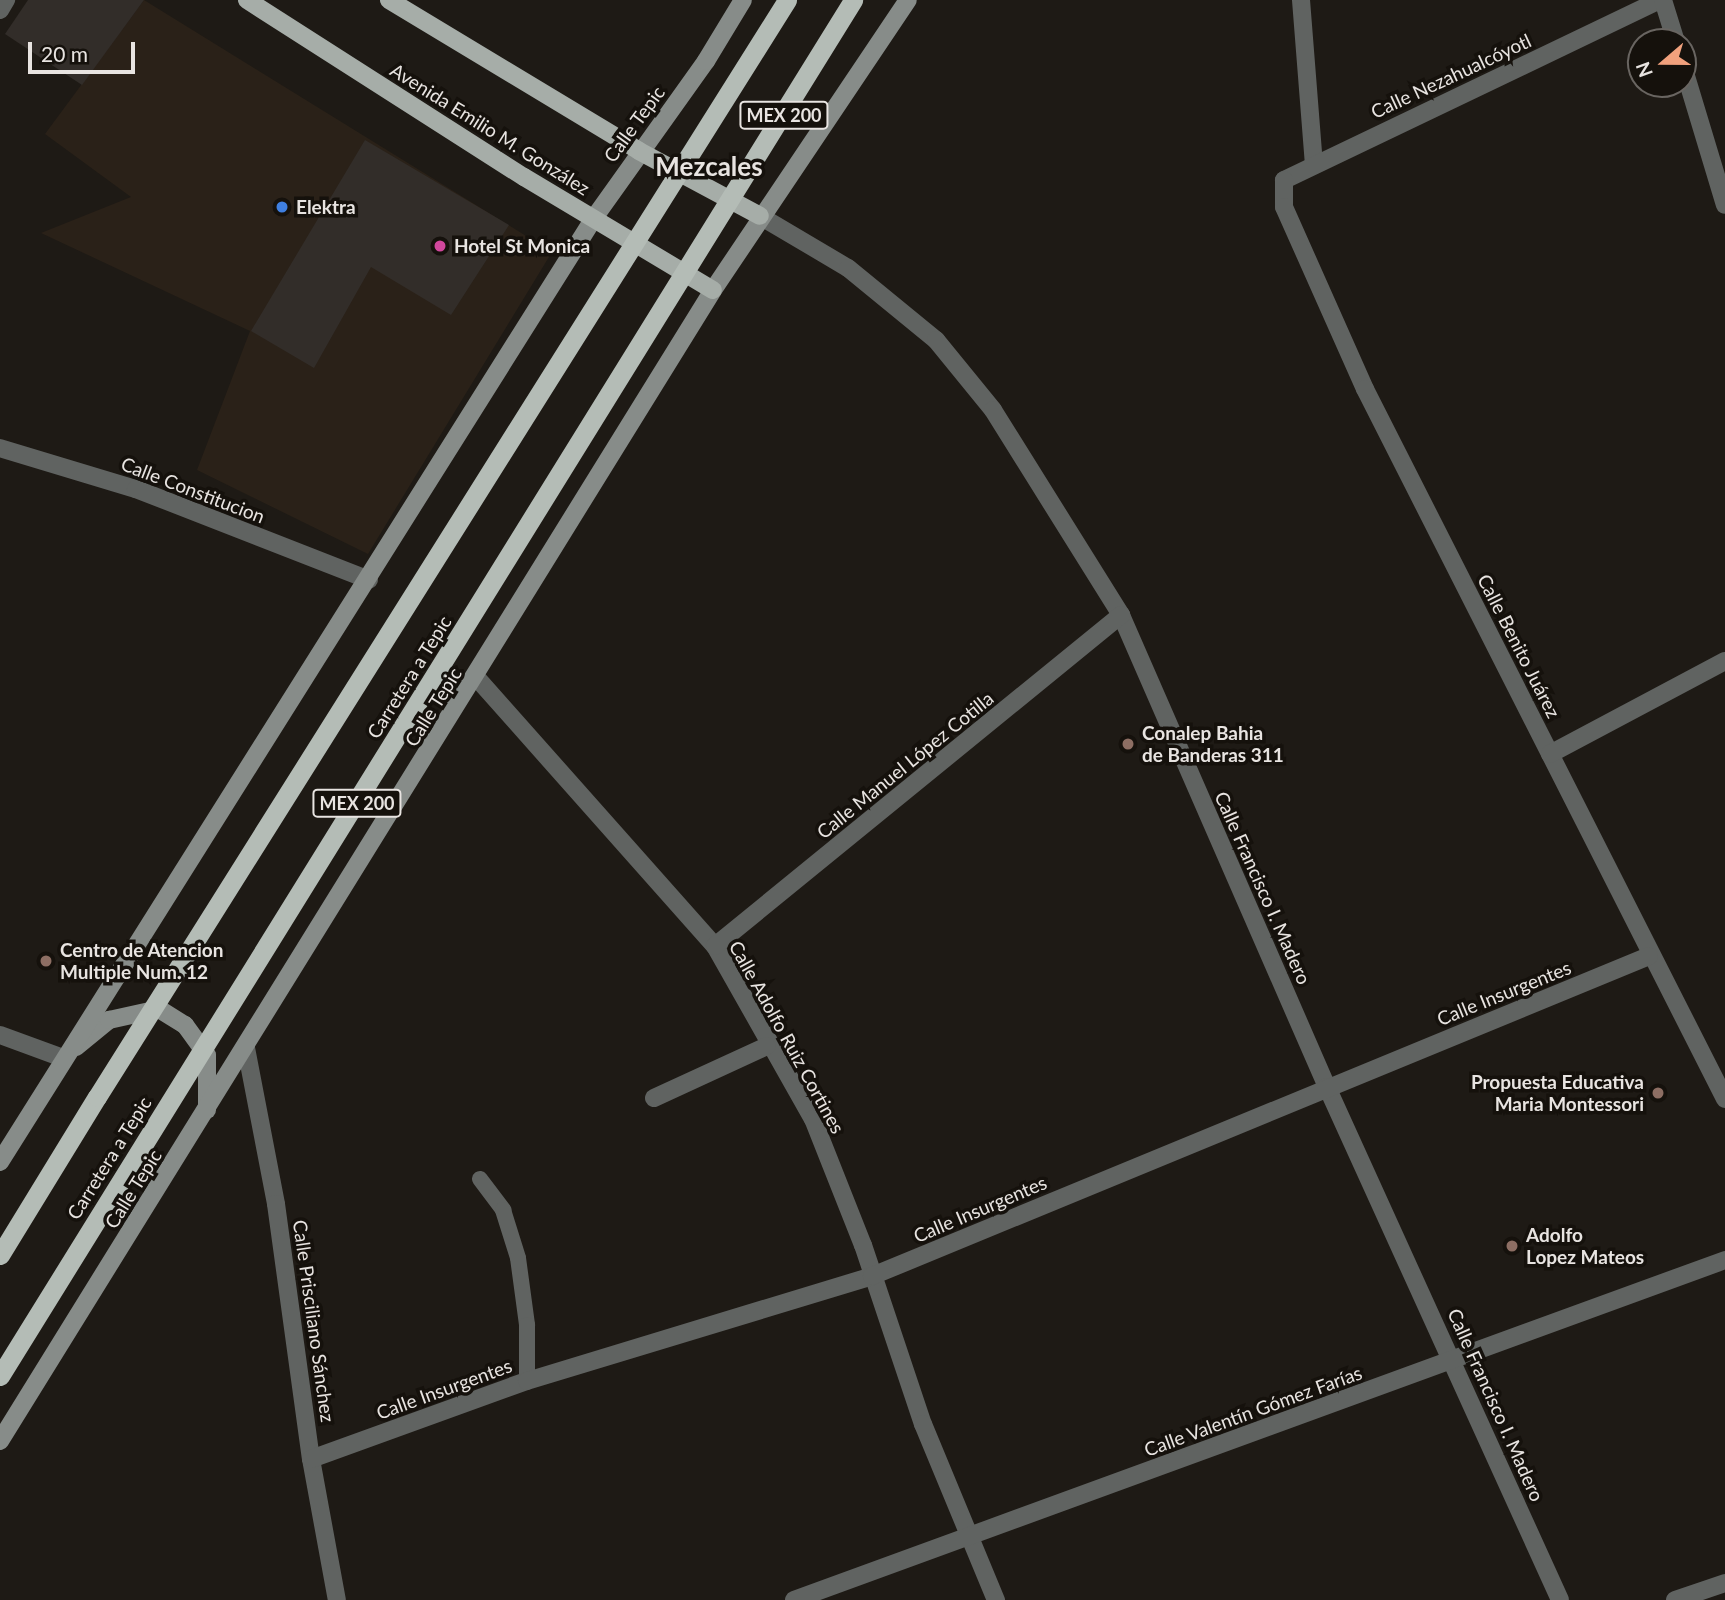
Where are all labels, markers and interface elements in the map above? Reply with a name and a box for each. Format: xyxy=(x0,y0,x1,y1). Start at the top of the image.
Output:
scale bar xyxy=(32,28,138,72)
north arrow xyxy=(1627,28,1697,98)
street label: Calle Nezahualcóyotl xyxy=(1367,29,1535,123)
text: 20 m xyxy=(41,41,88,66)
street label: Avenida Emilio M. González xyxy=(386,58,594,200)
text: N xyxy=(1630,59,1657,80)
street label: Calle Tepic xyxy=(599,81,669,167)
road number: MEX 200 xyxy=(738,100,830,130)
district label: Mezcales xyxy=(655,151,763,183)
place label: Elektra xyxy=(296,196,356,218)
marker: Elektra xyxy=(274,199,290,215)
place label: Hotel St Monica xyxy=(454,235,590,257)
marker: Hotel St Monica xyxy=(432,238,448,254)
street label: Calle Constitucion xyxy=(118,452,268,528)
street label: Calle Benito Juárez xyxy=(1473,570,1565,722)
street label: Carretera a Tepic xyxy=(362,611,456,743)
street label: Calle Tepic xyxy=(400,663,466,751)
street label: Calle Manuel López Cotilla xyxy=(812,687,998,843)
place label: Conalep Bahia de Banderas 311 xyxy=(1142,722,1284,766)
marker: Conalep Bahia de Banderas 311 xyxy=(1120,736,1136,752)
road number: MEX 200 xyxy=(312,788,402,818)
street label: Calle Francisco I. Madero xyxy=(1210,788,1316,988)
street label: Calle Adolfo Ruiz Cortines xyxy=(724,936,850,1138)
place label: Centro de Atencion Multiple Num. 12 xyxy=(60,939,224,983)
marker: Centro de Atencion Multiple Num. 12 xyxy=(38,953,54,969)
street label: Calle Insurgentes xyxy=(1434,956,1574,1030)
place label: Propuesta Educativa Maria Montessori xyxy=(1471,1071,1644,1115)
marker: Propuesta Educativa Maria Montessori xyxy=(1650,1085,1666,1101)
street label: Carretera a Tepic xyxy=(62,1092,156,1224)
street label: Calle Tepic xyxy=(100,1145,166,1233)
street label: Calle Insurgentes xyxy=(910,1171,1050,1247)
street label: Calle Prisciliano Sánchez xyxy=(289,1219,339,1423)
place label: Adolfo Lopez Mateos xyxy=(1526,1224,1644,1268)
marker: Adolfo Lopez Mateos xyxy=(1504,1238,1520,1254)
street label: Calle Francisco I. Madero xyxy=(1443,1305,1549,1505)
street label: Calle Insurgentes xyxy=(373,1354,515,1424)
street label: Calle Valentín Gómez Farías xyxy=(1141,1361,1365,1461)

